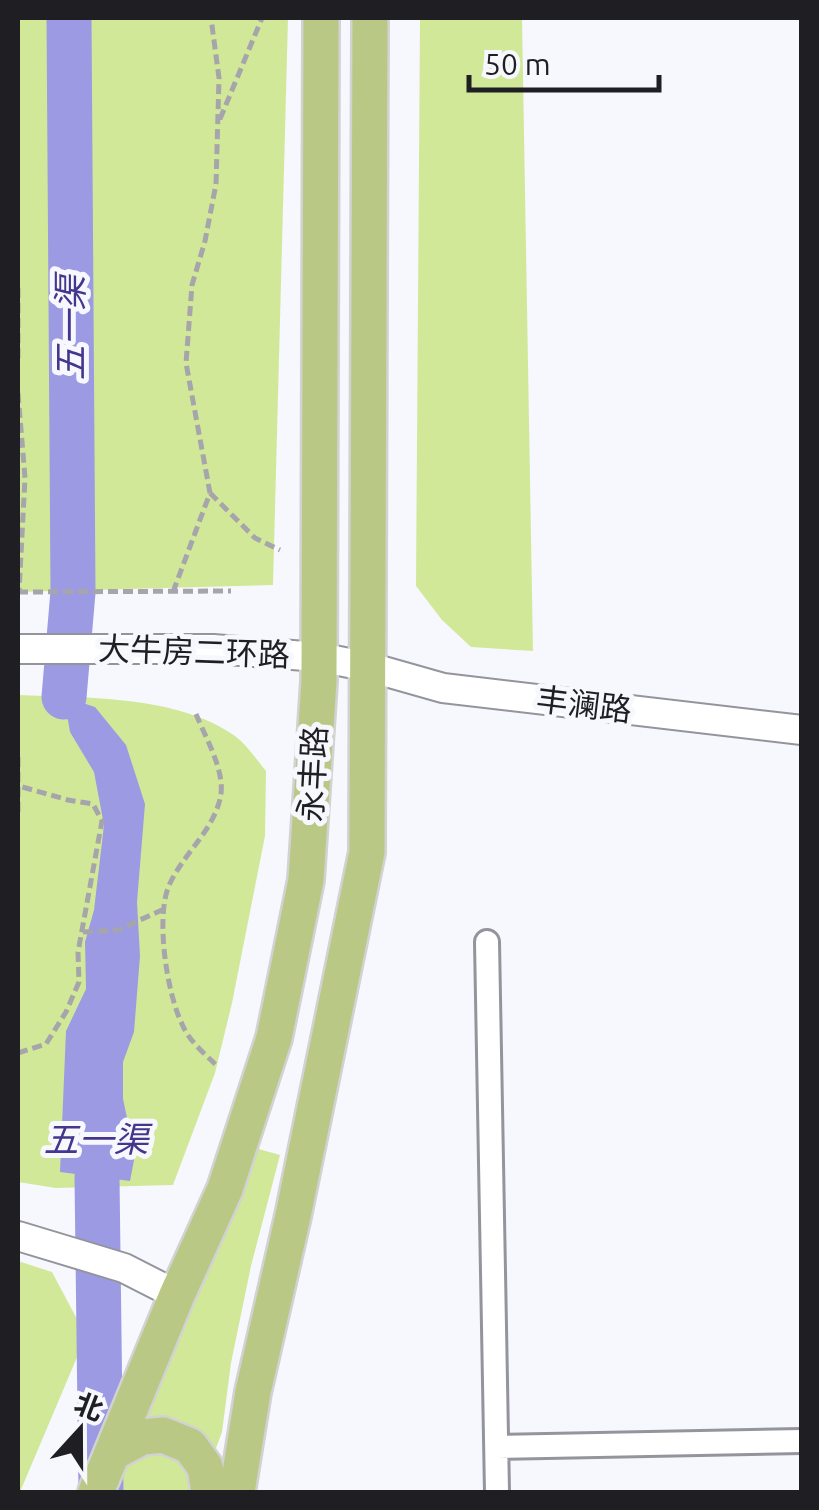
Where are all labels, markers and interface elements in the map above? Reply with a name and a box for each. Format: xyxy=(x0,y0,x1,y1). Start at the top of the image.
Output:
scale bar xyxy=(469,30,659,92)
text: 50 m xyxy=(484,47,551,81)
water label: 五一渠 xyxy=(50,271,90,381)
street label: 大牛房二环路 xyxy=(97,630,291,672)
street label: 丰澜路 xyxy=(534,680,634,728)
street label: 永丰路 xyxy=(292,725,332,823)
water label: 五一渠 xyxy=(43,1119,153,1159)
north arrow xyxy=(30,1380,130,1480)
text: 北 xyxy=(71,1387,108,1426)

